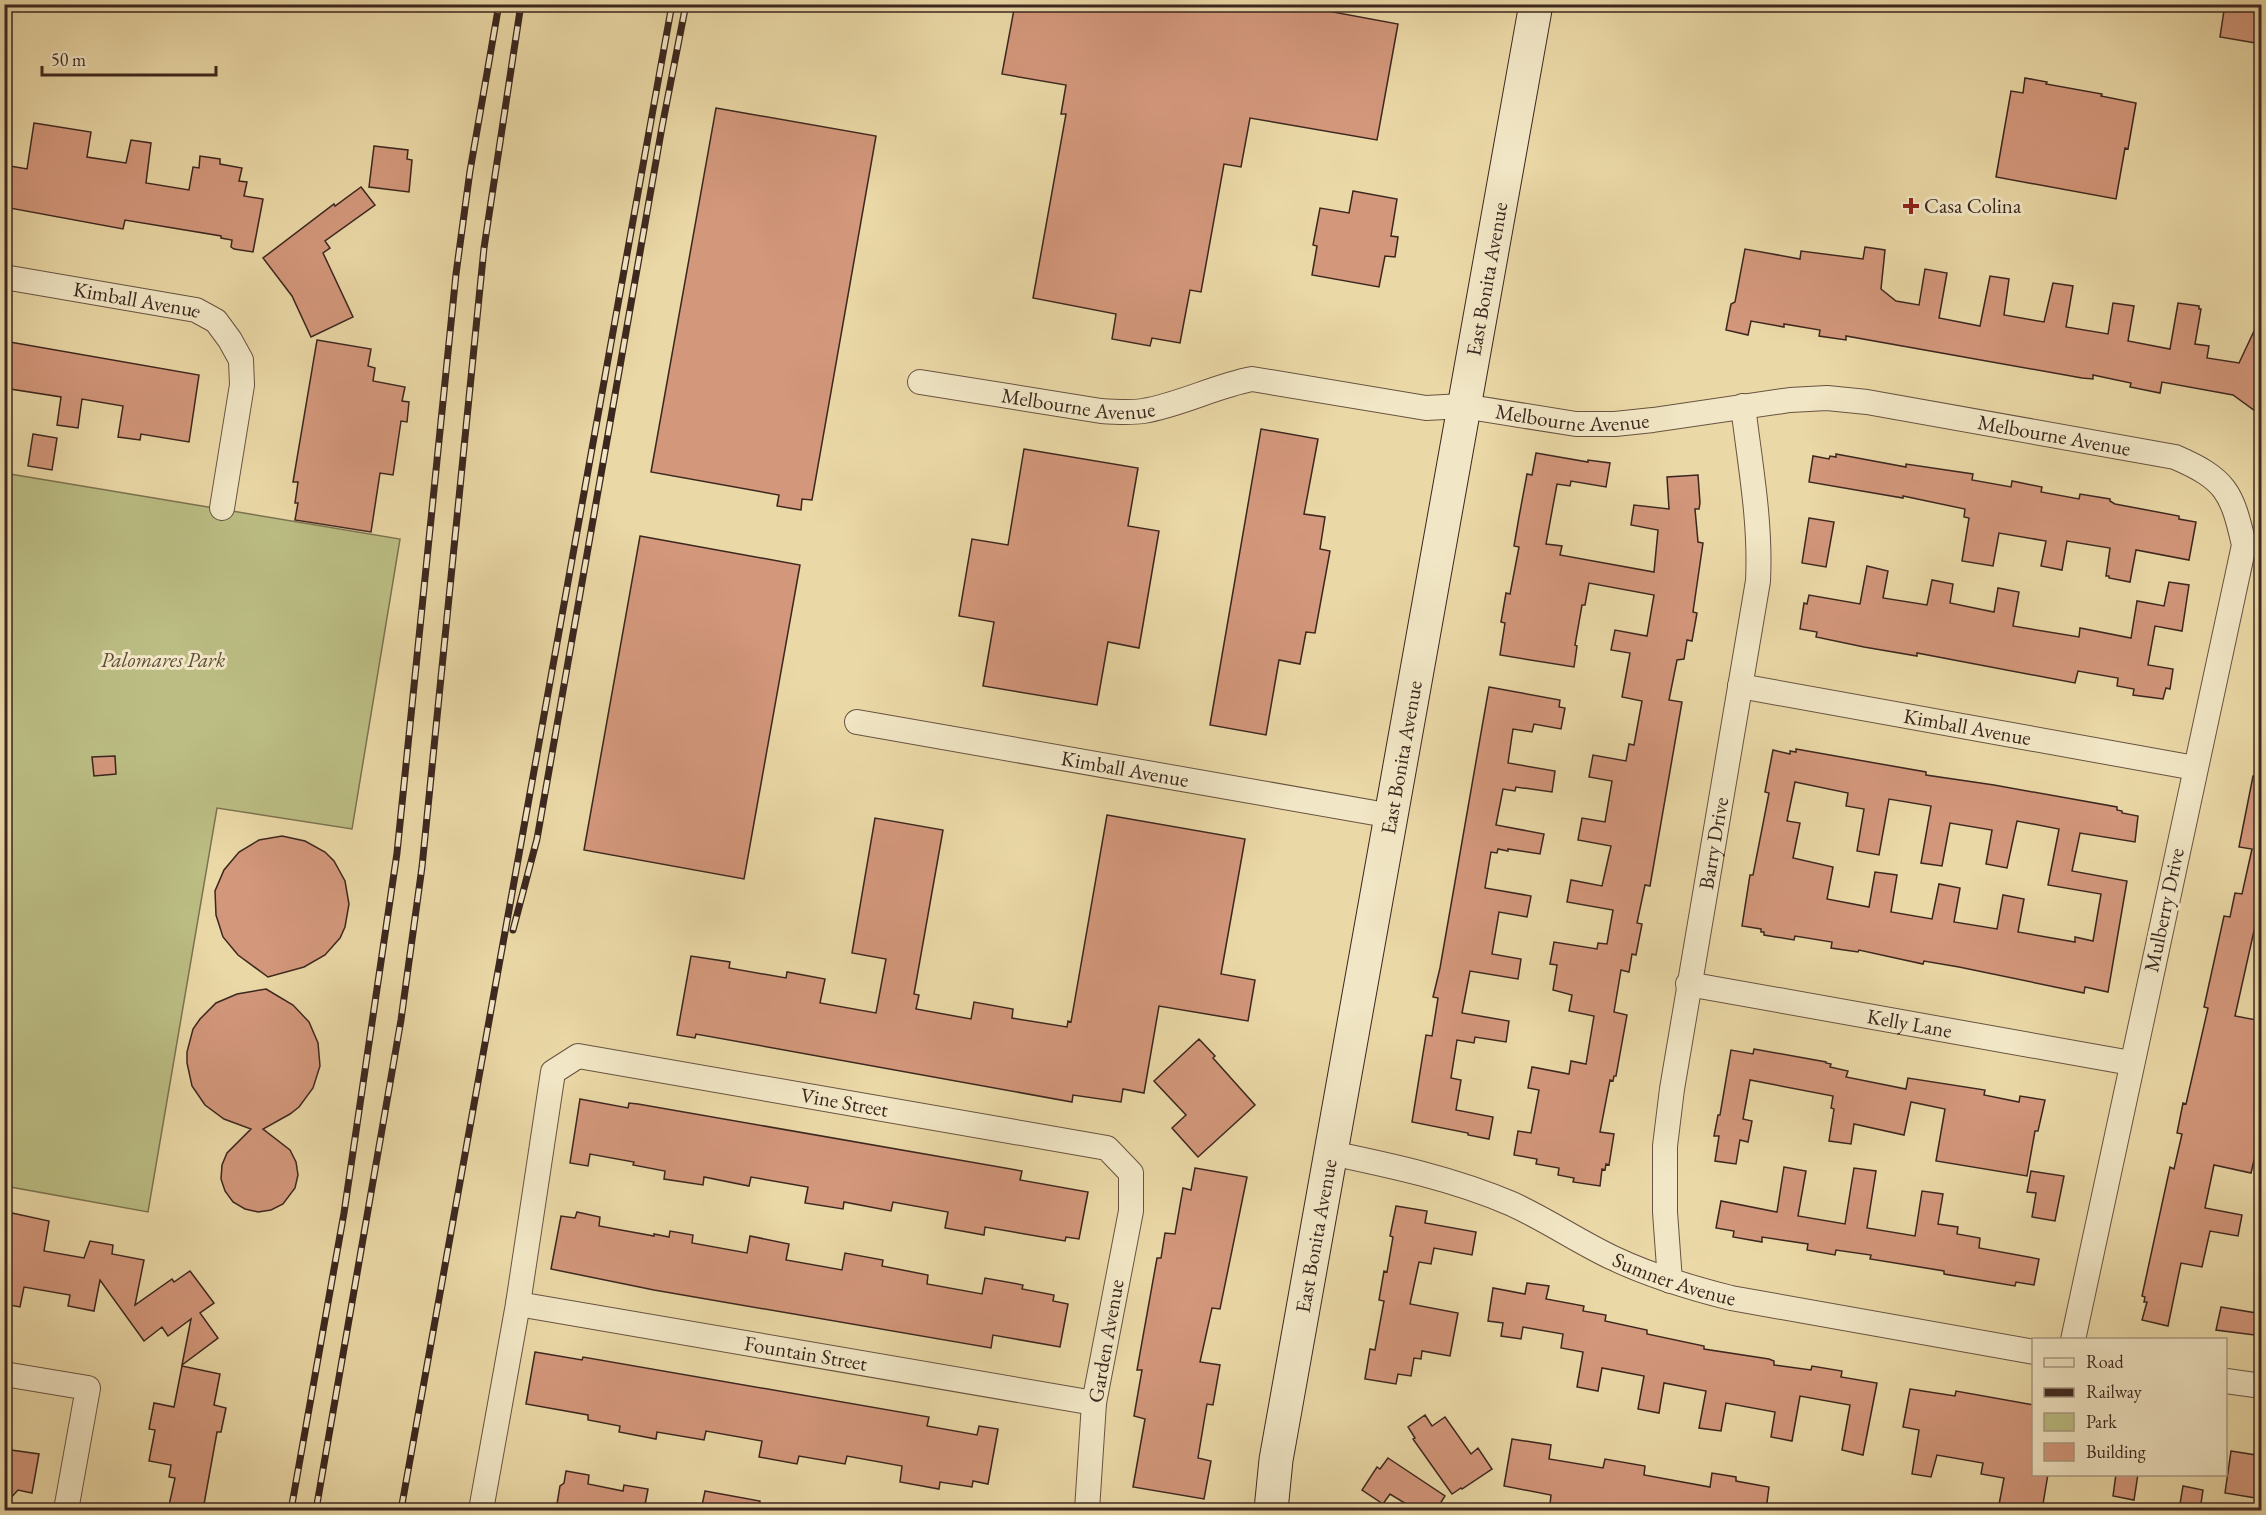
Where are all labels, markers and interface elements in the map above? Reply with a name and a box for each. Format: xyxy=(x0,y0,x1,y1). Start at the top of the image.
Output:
scale bar xyxy=(42,39,216,77)
text: 50 m xyxy=(51,48,86,71)
place label: Casa Colina xyxy=(1924,192,2022,219)
marker: Casa Colina xyxy=(1902,197,1920,215)
street label: East Bonita Avenue xyxy=(1459,200,1513,358)
street label: Kimball Avenue xyxy=(71,275,207,324)
street label: Melbourne Avenue xyxy=(999,381,1158,425)
street label: Melbourne Avenue xyxy=(1494,397,1651,437)
street label: Melbourne Avenue xyxy=(1976,408,2133,462)
park label: Palomares Park xyxy=(101,646,226,673)
street label: East Bonita Avenue xyxy=(1374,678,1428,836)
street label: Kimball Avenue xyxy=(1901,702,2033,751)
street label: Kimball Avenue xyxy=(1059,744,1191,793)
street label: Barry Drive xyxy=(1692,795,1734,891)
street label: Mulberry Drive xyxy=(2137,845,2190,974)
street label: Kelly Lane xyxy=(1865,1002,1954,1044)
street label: Vine Street xyxy=(799,1081,891,1123)
street label: East Bonita Avenue xyxy=(1289,1157,1343,1315)
street label: Sumner Avenue xyxy=(1609,1246,1738,1312)
street label: Garden Avenue xyxy=(1081,1277,1130,1405)
street label: Fountain Street xyxy=(742,1329,870,1377)
legend xyxy=(2032,1338,2227,1476)
text: Road xyxy=(2086,1350,2125,1373)
text: Railway xyxy=(2086,1380,2142,1403)
text: Park xyxy=(2086,1410,2117,1433)
text: Building xyxy=(2086,1440,2146,1463)

